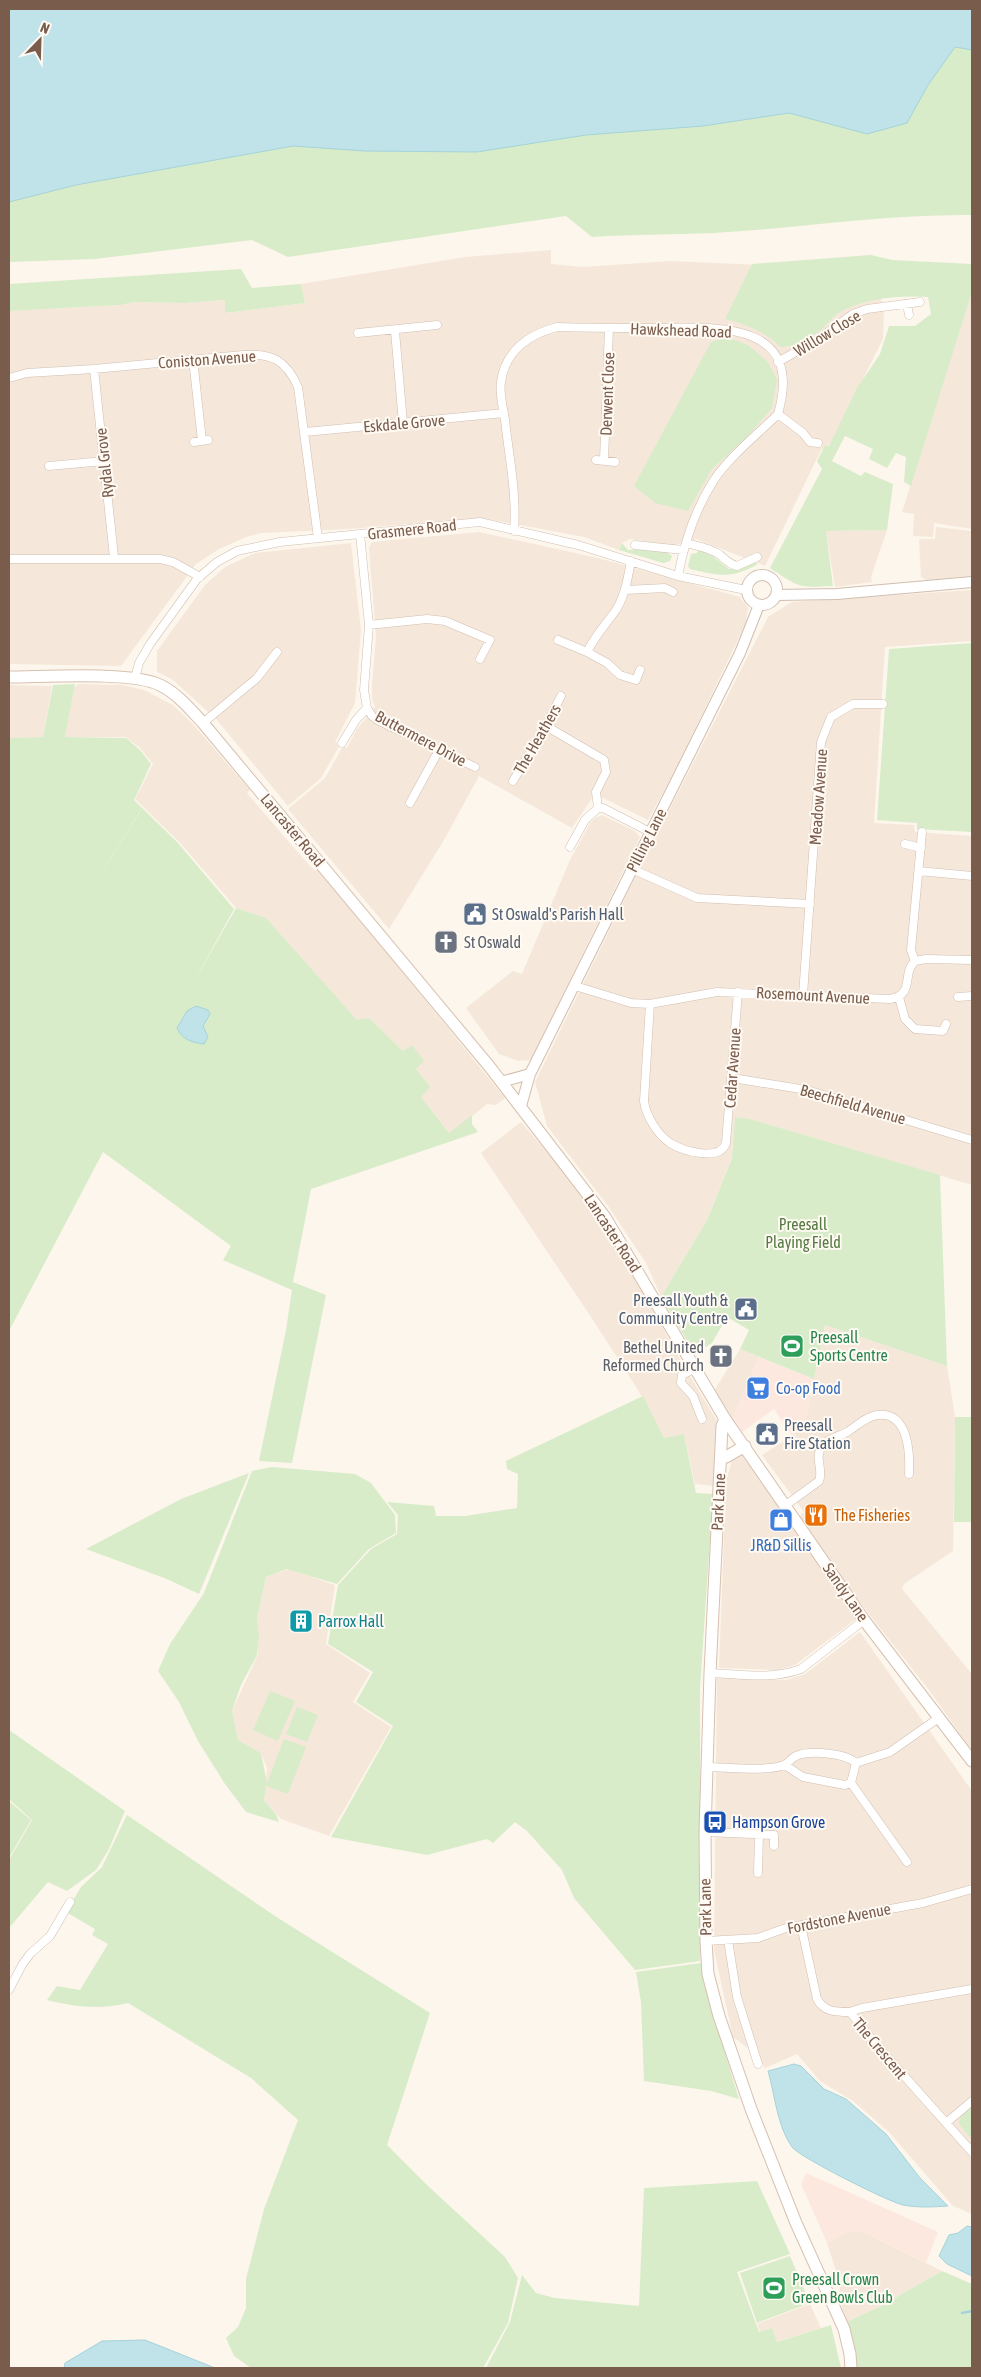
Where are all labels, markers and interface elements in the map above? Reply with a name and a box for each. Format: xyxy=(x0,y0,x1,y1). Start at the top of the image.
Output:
north arrow xyxy=(15,15,65,65)
text: N xyxy=(38,19,52,37)
street label: Willow Close xyxy=(790,306,864,360)
street label: Hawkshead Road xyxy=(630,319,732,341)
street label: Coniston Avenue xyxy=(157,347,257,371)
street label: Derwent Close xyxy=(597,352,617,436)
street label: Eskdale Grove xyxy=(362,410,446,436)
street label: Rydal Grove xyxy=(91,427,118,499)
street label: Grasmere Road xyxy=(367,515,457,543)
street label: The Heathers xyxy=(510,700,564,777)
street label: Buttermere Drive xyxy=(372,706,470,770)
street label: Meadow Avenue xyxy=(806,748,830,846)
street label: Lancaster Road xyxy=(257,790,329,870)
street label: Pilling Lane xyxy=(622,805,671,875)
public building icon: St Oswald's Parish Hall xyxy=(462,901,488,927)
place label: St Oswald's Parish Hall xyxy=(492,905,624,923)
church icon: St Oswald xyxy=(433,929,459,955)
place label: St Oswald xyxy=(464,933,521,951)
street label: Rosemount Avenue xyxy=(756,983,870,1007)
street label: Cedar Avenue xyxy=(720,1027,744,1109)
street label: Beechfield Avenue xyxy=(798,1080,908,1128)
street label: Lancaster Road xyxy=(581,1191,645,1275)
park label: Preesall Playing Field xyxy=(765,1215,841,1252)
place label: Preesall Youth & Community Centre xyxy=(619,1291,729,1328)
public building icon: Preesall Youth & Community Centre xyxy=(733,1296,759,1322)
place label: Preesall Sports Centre xyxy=(810,1328,888,1365)
sports icon: Preesall Sports Centre xyxy=(779,1333,805,1359)
place label: Bethel United Reformed Church xyxy=(603,1338,704,1374)
church icon: Bethel United Reformed Church xyxy=(708,1343,734,1369)
supermarket icon: Co-op Food xyxy=(745,1375,771,1401)
place label: Co-op Food xyxy=(776,1379,841,1398)
place label: Preesall Fire Station xyxy=(784,1416,851,1452)
public building icon: Preesall Fire Station xyxy=(754,1421,780,1447)
street label: Park Lane xyxy=(708,1473,728,1531)
restaurant icon: The Fisheries xyxy=(803,1502,829,1528)
place label: The Fisheries xyxy=(834,1506,910,1524)
shop icon: JR&D Sillis xyxy=(768,1507,794,1533)
place label: JR&D Sillis xyxy=(751,1536,812,1554)
street label: Sandy Lane xyxy=(819,1559,873,1625)
building icon: Parrox Hall xyxy=(288,1608,314,1634)
place label: Parrox Hall xyxy=(318,1612,384,1630)
bus stop icon: Hampson Grove xyxy=(702,1809,728,1835)
place label: Hampson Grove xyxy=(732,1813,825,1832)
street label: Park Lane xyxy=(695,1878,715,1936)
street label: Fordstone Avenue xyxy=(786,1899,892,1937)
street label: The Crescent xyxy=(849,2014,911,2083)
place label: Preesall Crown Green Bowls Club xyxy=(792,2270,893,2306)
sports icon: Preesall Crown Green Bowls Club xyxy=(761,2275,787,2301)

